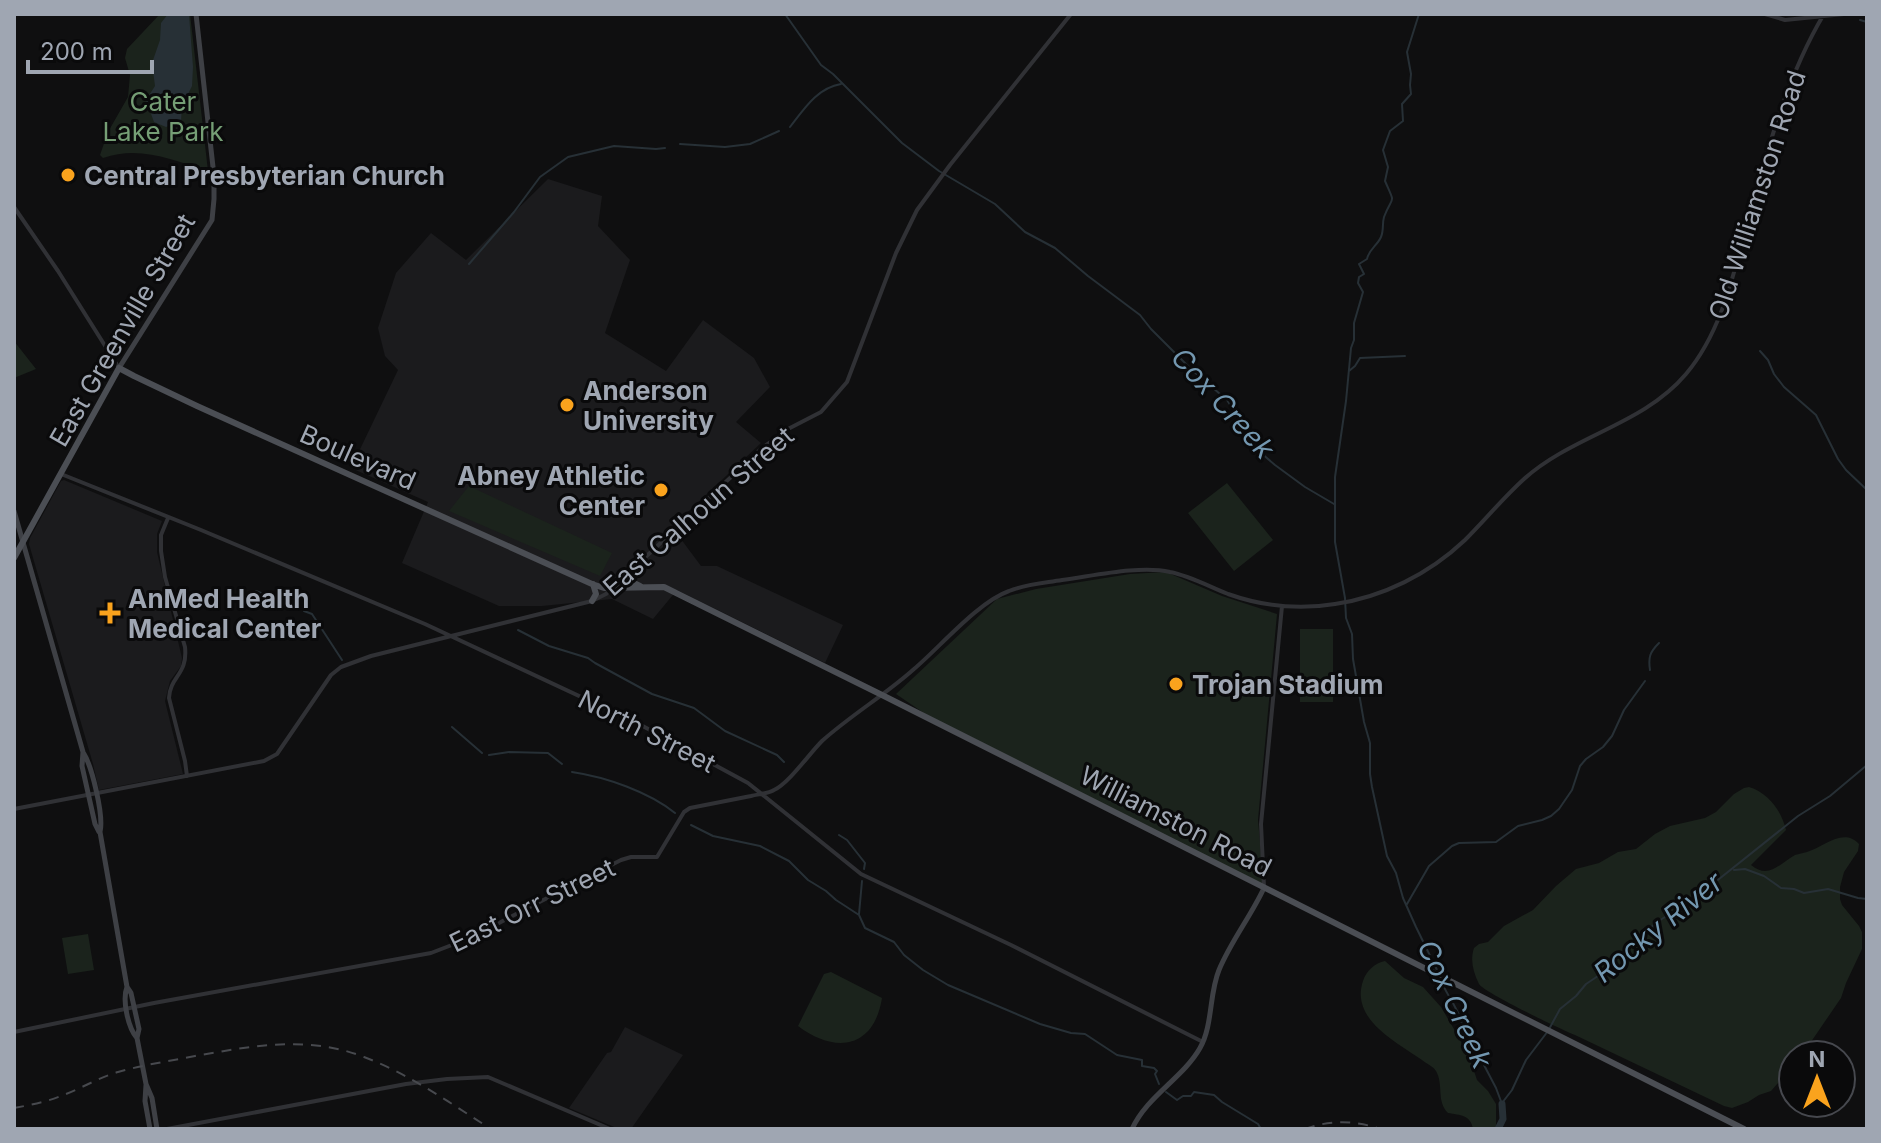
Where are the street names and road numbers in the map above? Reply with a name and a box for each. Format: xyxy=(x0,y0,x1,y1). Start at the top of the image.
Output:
street label: Old Williamston Road xyxy=(1702,66,1812,324)
street label: East Greenville Street xyxy=(43,208,201,452)
street label: Boulevard xyxy=(295,418,421,496)
street label: East Calhoun Street xyxy=(596,420,800,602)
street label: North Street xyxy=(573,683,721,779)
street label: Williamston Road xyxy=(1075,759,1277,883)
street label: East Orr Street xyxy=(444,852,620,958)

